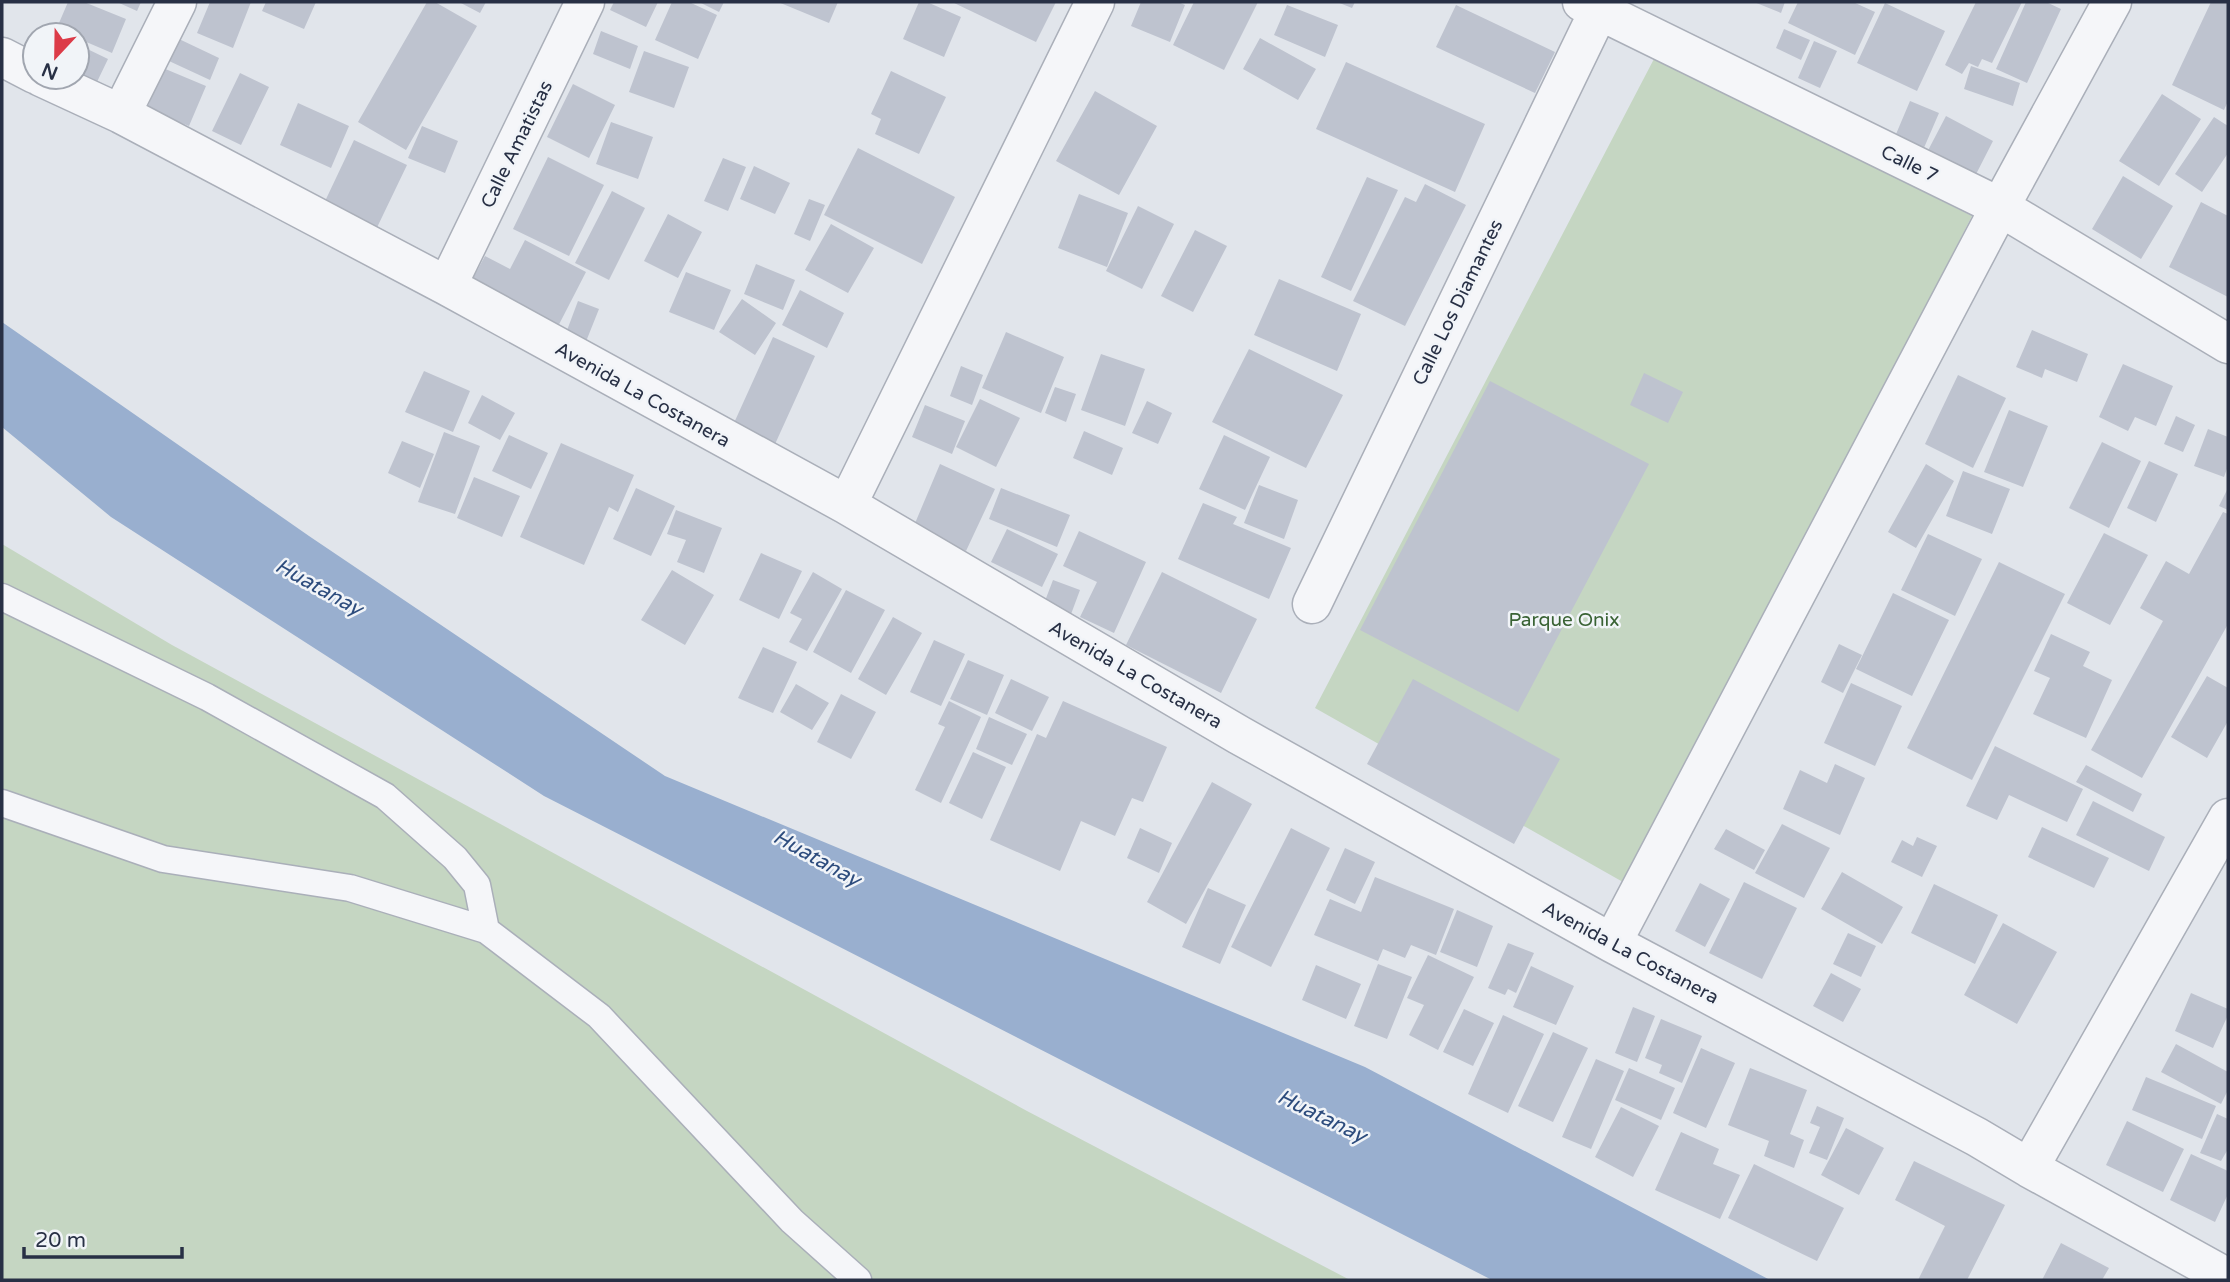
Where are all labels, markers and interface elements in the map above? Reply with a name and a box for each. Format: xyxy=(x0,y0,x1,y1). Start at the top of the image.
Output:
north arrow xyxy=(21,21,91,91)
text: N xyxy=(39,58,61,84)
street label: Calle Amatistas xyxy=(477,77,557,212)
street label: Calle 7 xyxy=(1877,141,1942,187)
street label: Calle Los Diamantes xyxy=(1408,216,1508,389)
street label: Avenida La Costanera xyxy=(551,338,734,452)
water label: Huatanay xyxy=(271,553,369,623)
park label: Parque Onix xyxy=(1508,609,1620,631)
street label: Avenida La Costanera xyxy=(1045,616,1226,733)
water label: Huatanay xyxy=(769,824,867,894)
street label: Avenida La Costanera xyxy=(1539,897,1722,1009)
water label: Huatanay xyxy=(1273,1084,1373,1150)
scale bar xyxy=(24,1216,182,1260)
text: 20 m xyxy=(35,1228,86,1253)

